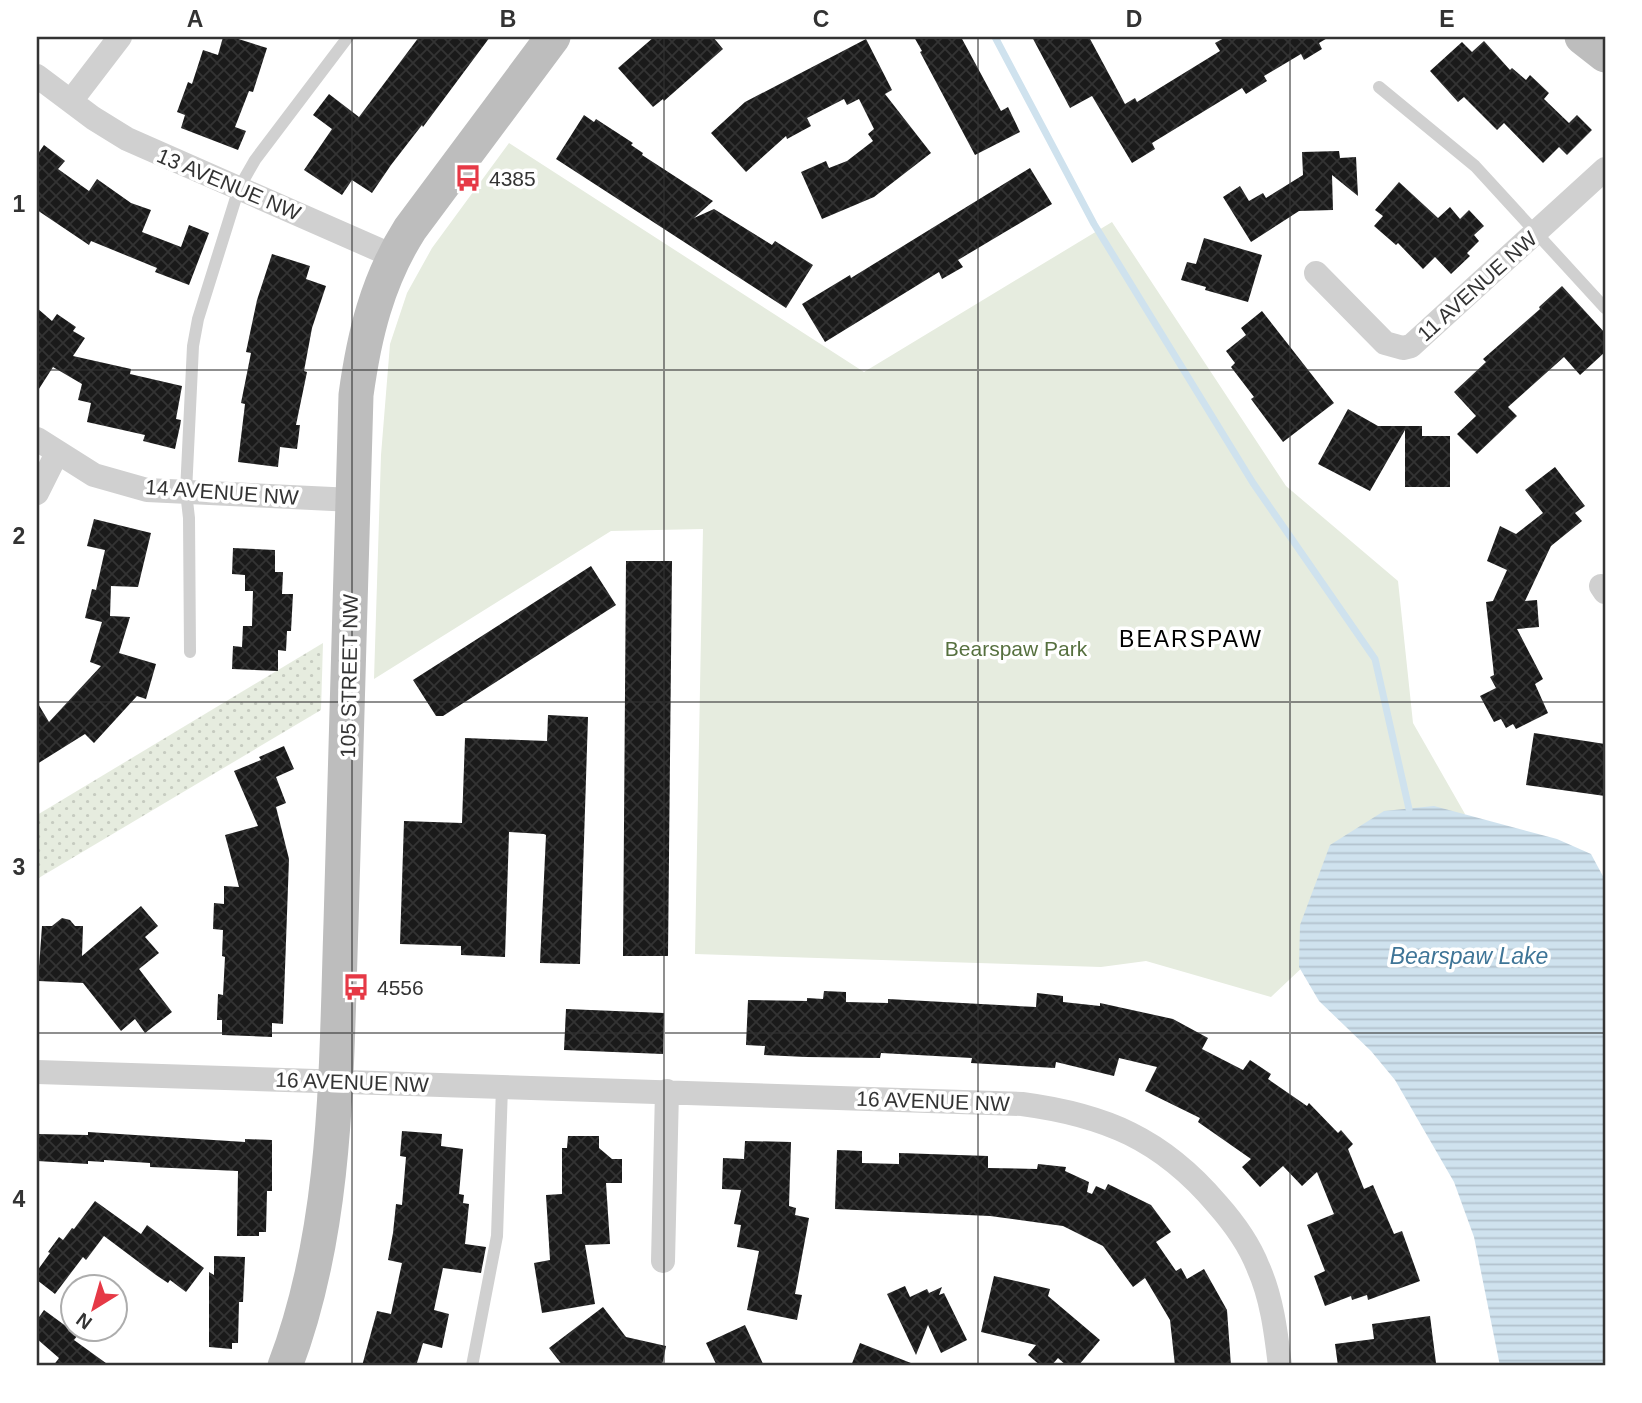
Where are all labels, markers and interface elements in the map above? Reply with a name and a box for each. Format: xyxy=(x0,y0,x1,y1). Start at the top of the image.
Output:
text: A xyxy=(187,6,203,32)
text: B xyxy=(500,6,516,32)
text: C xyxy=(813,6,829,32)
text: D xyxy=(1126,6,1142,32)
text: E xyxy=(1439,6,1455,32)
street label: 13 AVENUE NW xyxy=(154,143,304,225)
bus stop icon: 4385 xyxy=(453,163,483,193)
place label: 4385 xyxy=(489,167,536,190)
text: 1 xyxy=(13,191,26,217)
street label: 11 AVENUE NW xyxy=(1413,226,1541,345)
street label: 14 AVENUE NW xyxy=(145,475,300,509)
text: 2 xyxy=(13,523,25,549)
street label: 105 STREET NW xyxy=(336,594,362,758)
district label: BEARSPAW xyxy=(1119,626,1263,652)
park label: Bearspaw Park xyxy=(945,637,1088,660)
text: 3 xyxy=(13,854,25,880)
water label: Bearspaw Lake xyxy=(1390,943,1548,969)
bus stop icon: 4556 xyxy=(341,972,371,1002)
place label: 4556 xyxy=(377,976,424,999)
street label: 16 AVENUE NW xyxy=(275,1068,429,1096)
street label: 16 AVENUE NW xyxy=(856,1087,1010,1115)
text: 4 xyxy=(13,1186,26,1212)
north arrow xyxy=(60,1274,130,1344)
text: N xyxy=(72,1309,96,1334)

